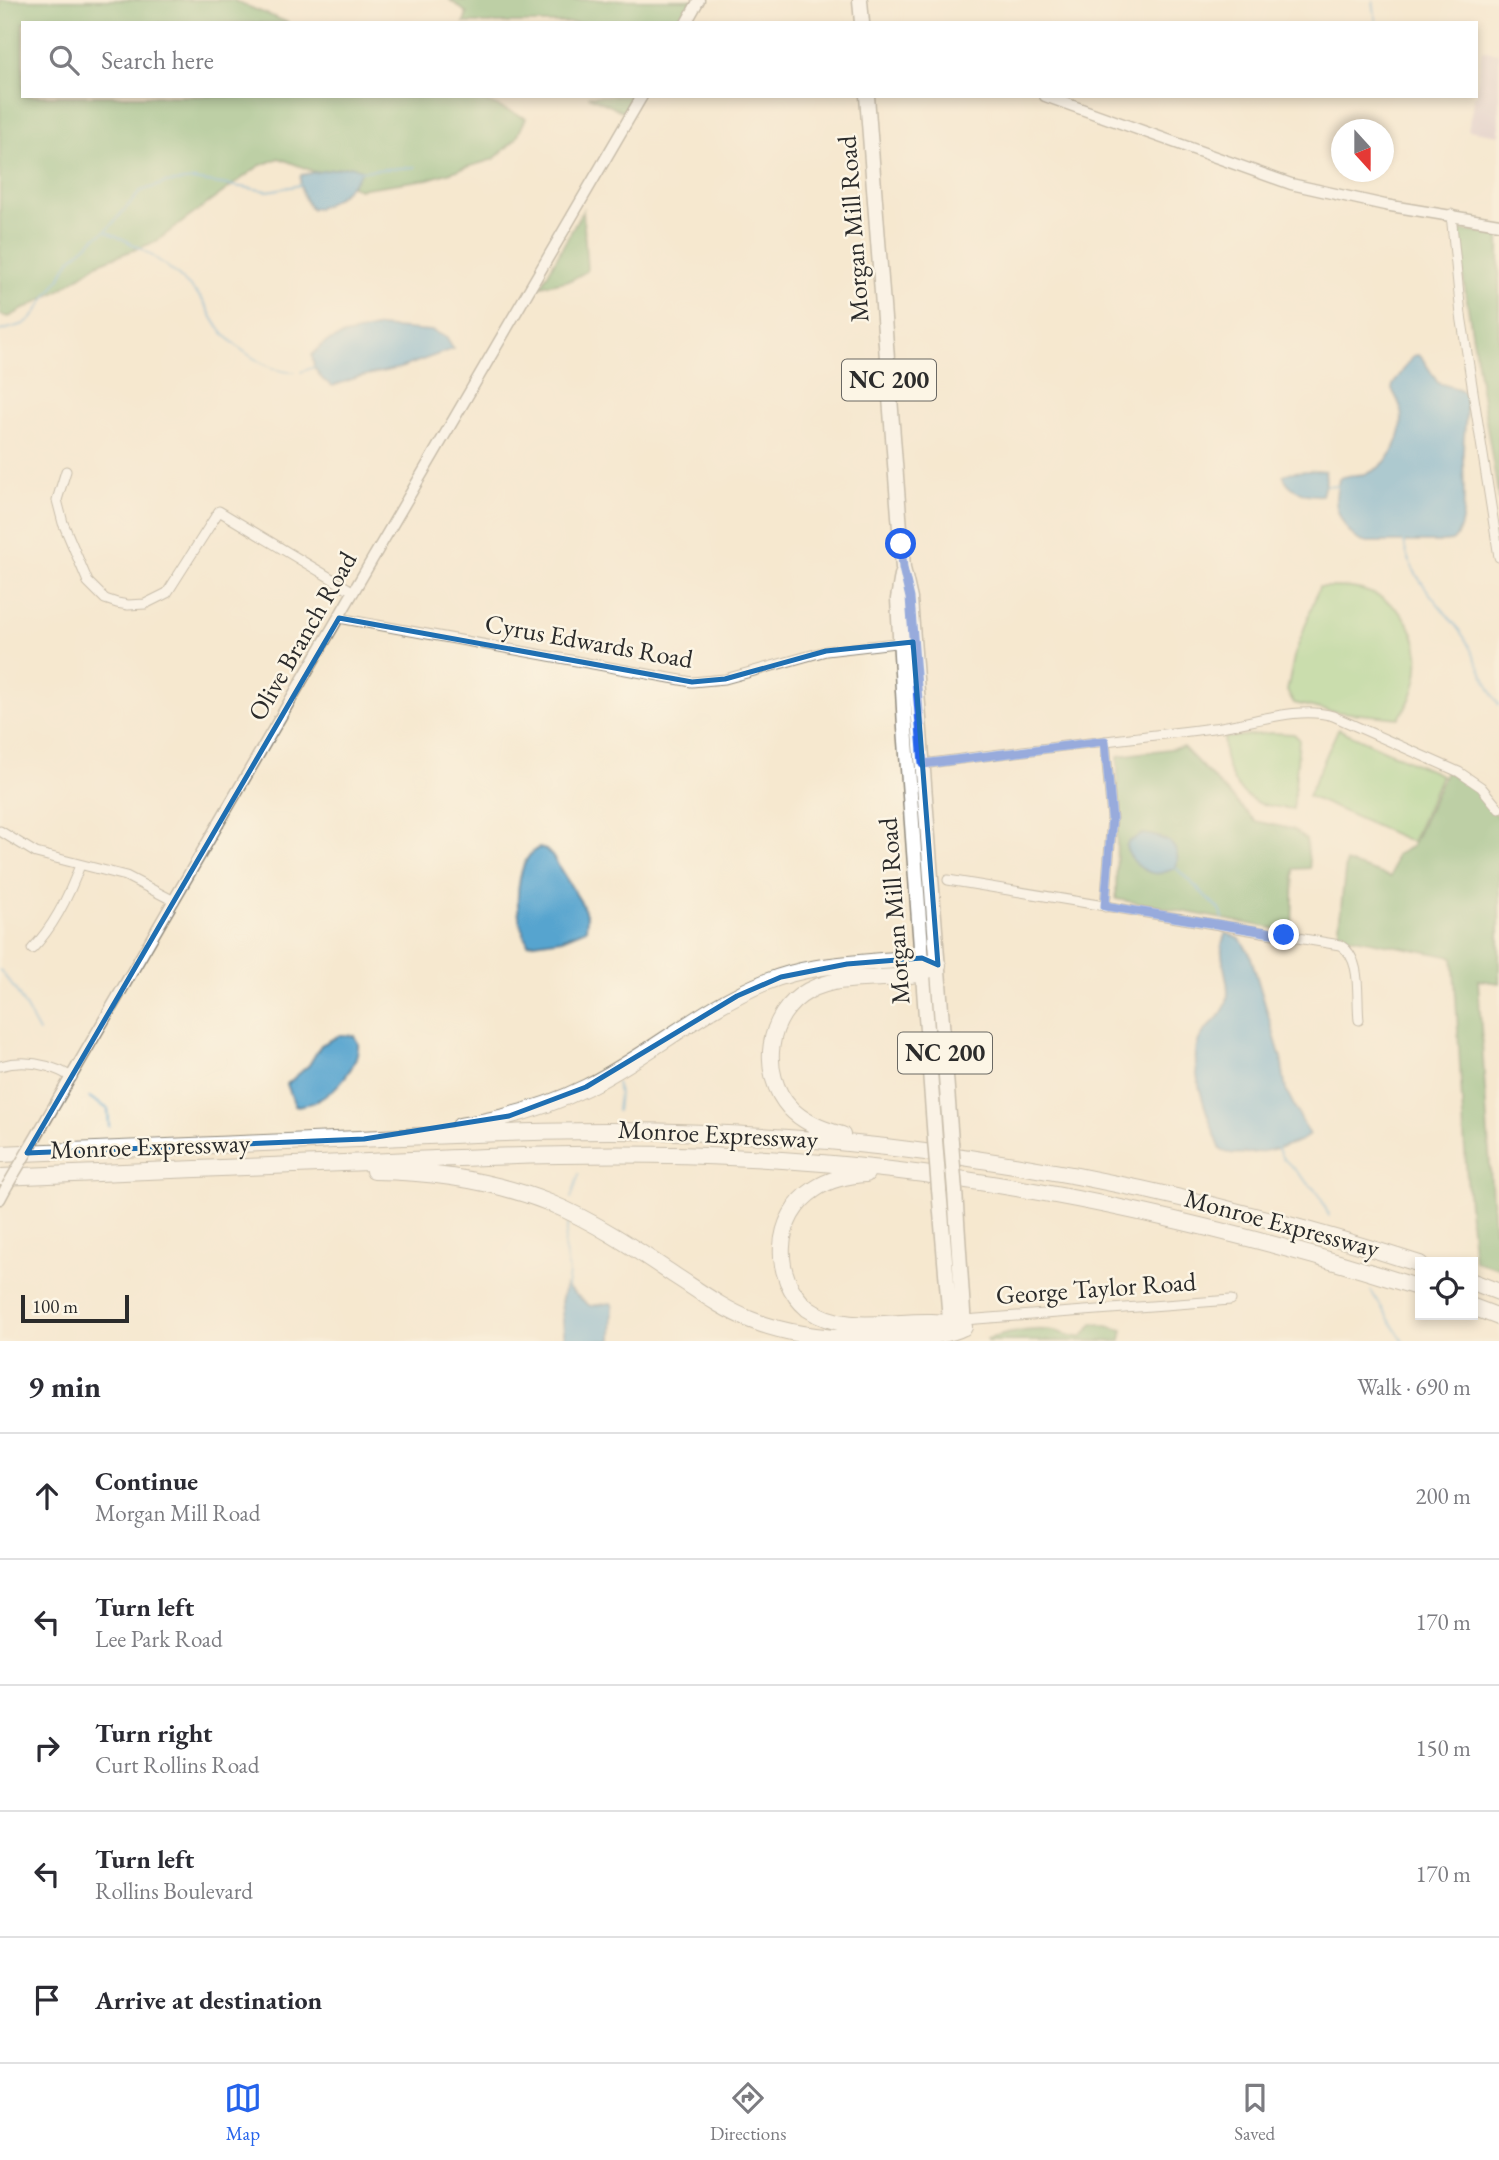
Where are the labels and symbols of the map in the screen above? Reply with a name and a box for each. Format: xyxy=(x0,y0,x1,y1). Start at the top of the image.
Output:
north arrow xyxy=(1331,119,1394,182)
street label: Morgan Mill Road xyxy=(829,134,876,323)
road number: NC 200 xyxy=(842,360,936,400)
route start xyxy=(885,528,916,559)
street label: Olive Branch Road xyxy=(240,544,365,727)
street label: Cyrus Edwards Road xyxy=(482,606,697,676)
street label: Morgan Mill Road xyxy=(870,816,917,1005)
route end xyxy=(1268,919,1299,950)
road number: NC 200 xyxy=(898,1032,992,1073)
street label: Monroe Expressway xyxy=(617,1112,820,1156)
street label: Monroe Expressway xyxy=(49,1125,251,1166)
street label: Monroe Expressway xyxy=(1181,1181,1384,1265)
street label: George Taylor Road xyxy=(995,1264,1198,1312)
scale bar xyxy=(21,1292,130,1324)

